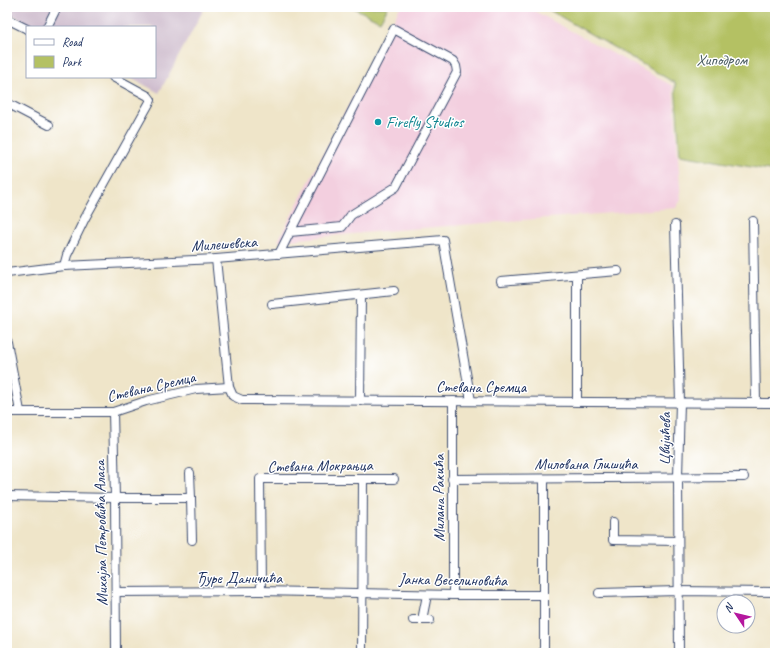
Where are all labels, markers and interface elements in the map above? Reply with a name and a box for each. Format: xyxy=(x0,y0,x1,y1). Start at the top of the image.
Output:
legend xyxy=(26,26,156,78)
text: Road xyxy=(62,34,84,50)
park label: Хиподром xyxy=(697,50,748,70)
text: Park xyxy=(62,54,83,70)
place label: Firefly Studios xyxy=(386,112,465,132)
marker: Firefly Studios xyxy=(373,117,383,127)
street label: Милешевска xyxy=(190,232,259,256)
street label: Стевана Сремца xyxy=(105,367,199,407)
street label: Стевана Сремца xyxy=(436,377,528,397)
street label: Цвијићева xyxy=(655,411,675,466)
street label: Милана Ракића xyxy=(429,453,449,542)
street label: Милована Глишића xyxy=(535,454,638,474)
street label: Стевана Мокрањца xyxy=(267,455,374,477)
street label: Михајла Петровића Аласа xyxy=(90,459,112,606)
street label: Ђуре Даничића xyxy=(196,568,283,588)
street label: Јанка Веселиновића xyxy=(398,569,508,591)
north arrow xyxy=(716,594,756,634)
text: N xyxy=(720,600,737,615)

